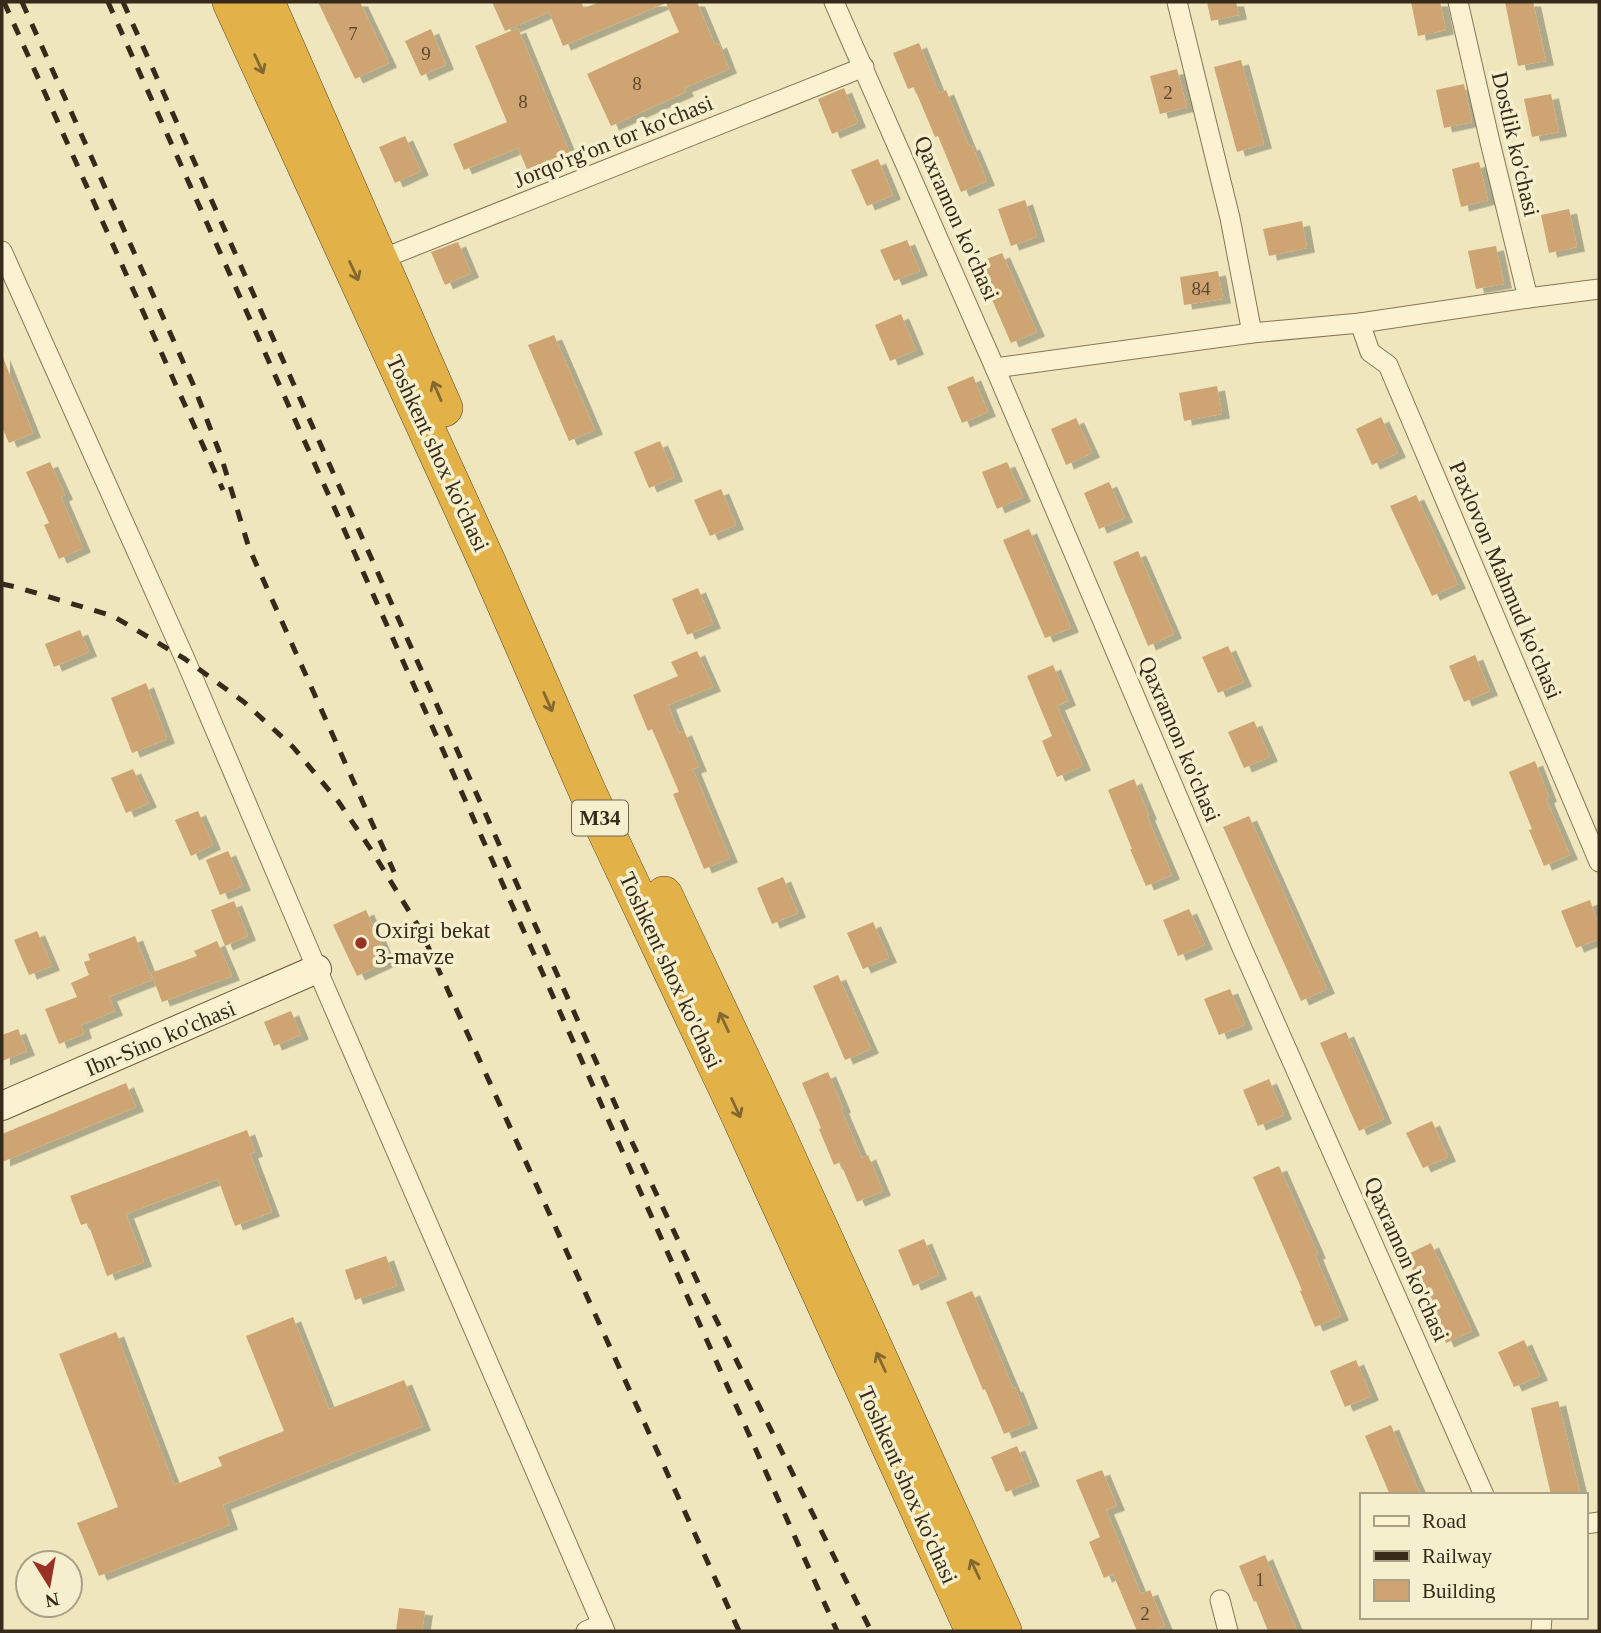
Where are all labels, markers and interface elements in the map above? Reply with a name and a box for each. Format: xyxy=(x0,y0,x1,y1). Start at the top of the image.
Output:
house number: 7 xyxy=(348,23,358,44)
house number: 9 xyxy=(421,43,431,64)
one-way arrow xyxy=(253,53,266,74)
street label: Dostlik ko'chasi xyxy=(1487,69,1544,219)
house number: 8 xyxy=(632,73,642,94)
house number: 2 xyxy=(1163,82,1173,103)
street label: Jorqo'rg'on tor ko'chasi xyxy=(510,90,716,193)
house number: 8 xyxy=(518,91,528,112)
street label: Qaxramon ko'chasi xyxy=(909,132,1004,304)
one-way arrow xyxy=(348,260,361,281)
house number: 84 xyxy=(1192,278,1211,299)
street label: Toshkent shox ko'chasi xyxy=(381,351,494,555)
one-way arrow xyxy=(430,381,443,403)
street label: Paxlovon Mahmud ko'chasi xyxy=(1444,458,1567,703)
street label: Qaxramon ko'chasi xyxy=(1133,653,1226,826)
one-way arrow xyxy=(542,690,555,712)
road number: M34 xyxy=(572,800,628,836)
street label: Toshkent shox ko'chasi xyxy=(614,868,727,1072)
place label: Oxirgi bekat 3-mavze xyxy=(375,918,491,969)
marker: Oxirgi bekat 3-mavze xyxy=(353,935,369,951)
street label: Ibn-Sino ko'chasi xyxy=(81,996,239,1081)
one-way arrow xyxy=(717,1012,730,1033)
one-way arrow xyxy=(730,1097,743,1118)
street label: Qaxramon ko'chasi xyxy=(1359,1173,1454,1345)
one-way arrow xyxy=(873,1352,887,1373)
street label: Toshkent shox ko'chasi xyxy=(853,1383,962,1588)
legend xyxy=(1360,1493,1587,1619)
text: Road xyxy=(1422,1509,1467,1533)
text: Railway xyxy=(1422,1544,1492,1568)
north arrow xyxy=(14,1549,84,1619)
one-way arrow xyxy=(968,1559,981,1580)
house number: 1 xyxy=(1255,1569,1265,1590)
text: Building xyxy=(1422,1579,1496,1603)
text: N xyxy=(43,1589,61,1612)
house number: 2 xyxy=(1140,1603,1150,1624)

